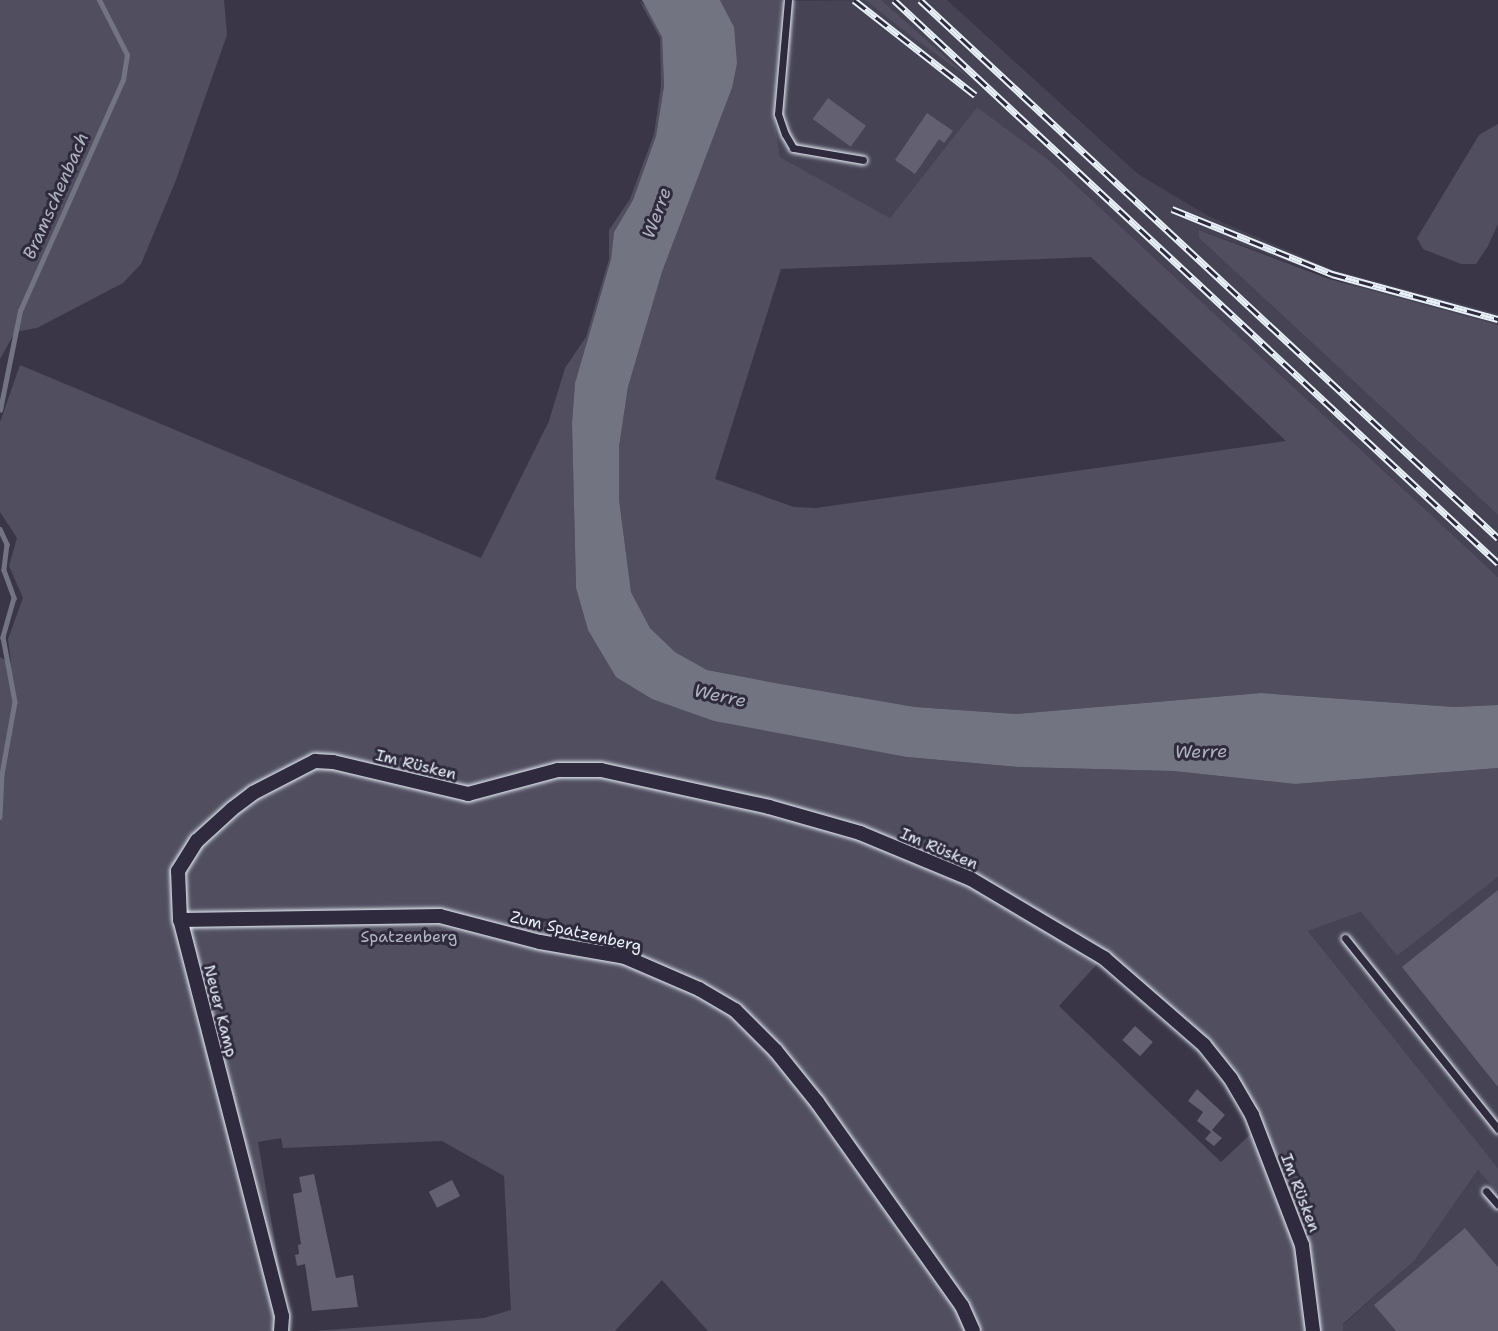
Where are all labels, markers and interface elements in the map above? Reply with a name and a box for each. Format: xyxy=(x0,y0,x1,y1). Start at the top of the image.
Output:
water label: Bramschenbach xyxy=(18,129,94,263)
water label: Werre xyxy=(638,185,676,241)
water label: Werre xyxy=(692,680,748,712)
water label: Werre xyxy=(1174,741,1228,763)
street label: Im Rüsken xyxy=(374,746,458,784)
street label: Im Rüsken xyxy=(897,824,981,874)
street label: Zum Spatzenberg xyxy=(508,908,644,956)
park label: Spatzenberg xyxy=(361,927,457,947)
street label: Neuer Kamp xyxy=(199,963,241,1059)
street label: Im Rüsken xyxy=(1276,1151,1324,1235)

